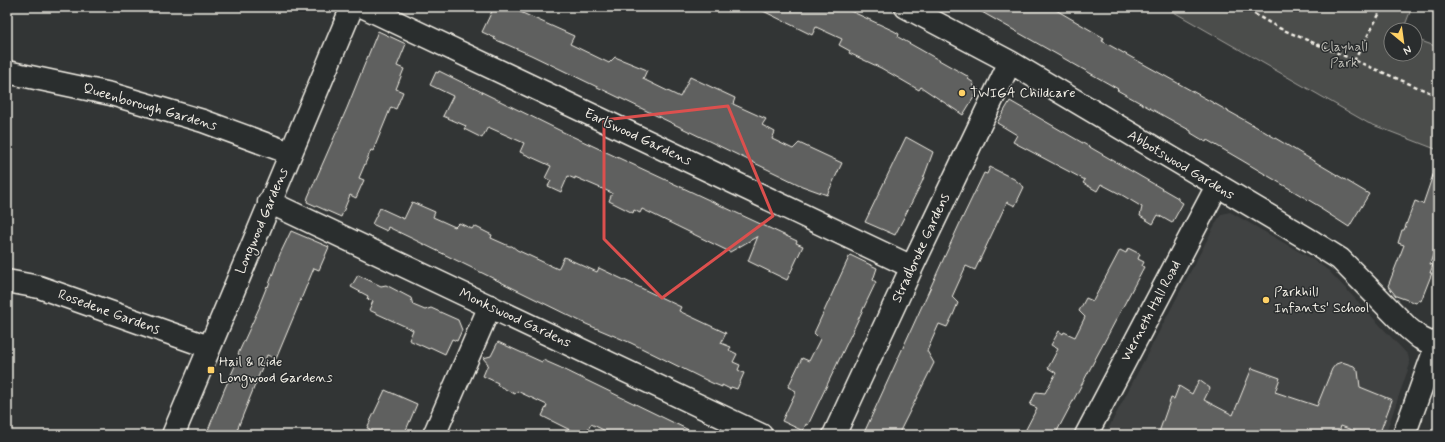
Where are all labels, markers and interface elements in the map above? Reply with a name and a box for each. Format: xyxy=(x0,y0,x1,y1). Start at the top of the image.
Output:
north arrow xyxy=(1383,22,1423,62)
park label: Clayhall Park xyxy=(1320,38,1368,72)
text: N xyxy=(1401,42,1414,58)
street label: Queenborough Gardens xyxy=(81,79,219,135)
place label: TWIGA Childcare xyxy=(970,84,1076,102)
marker: TWIGA Childcare xyxy=(957,88,967,98)
street label: Earlswood Gardens xyxy=(581,104,695,170)
street label: Abbotswood Gardens xyxy=(1124,126,1238,204)
street label: Longwood Gardens xyxy=(232,165,293,277)
street label: Stradbroke Gardens xyxy=(888,190,954,306)
street label: Werneth Hall Road xyxy=(1117,257,1185,365)
place label: Parkhill Infants' School xyxy=(1274,283,1369,317)
street label: Monkswood Gardens xyxy=(456,284,574,352)
street label: Rosedene Gardens xyxy=(56,285,163,339)
marker: Parkhill Infants' School xyxy=(1261,295,1271,305)
place label: Hail & Ride Longwood Gardens xyxy=(219,353,333,388)
marker: Hail & Ride Longwood Gardens xyxy=(206,365,216,375)

